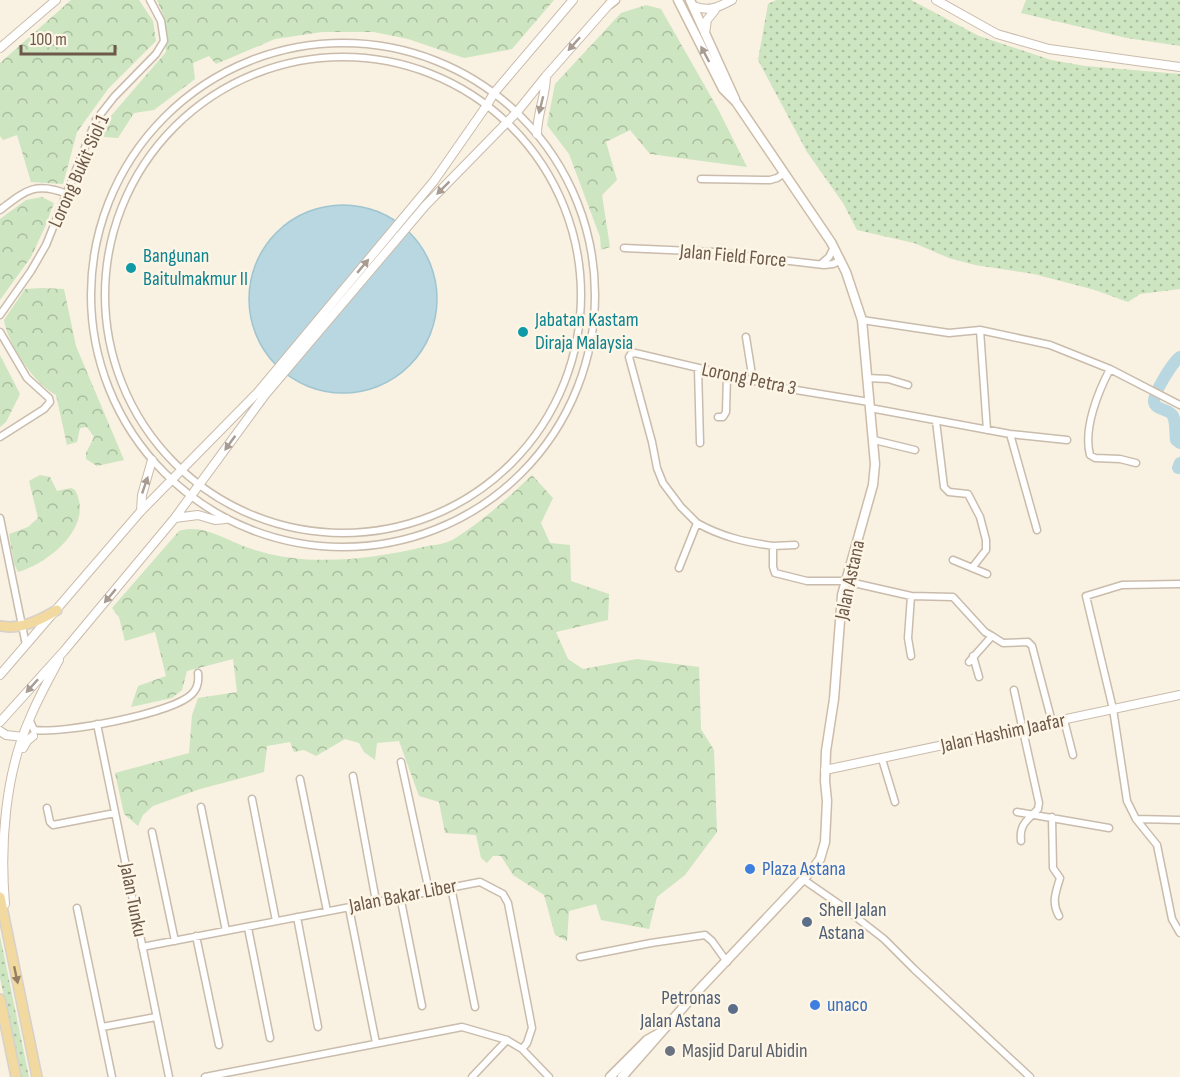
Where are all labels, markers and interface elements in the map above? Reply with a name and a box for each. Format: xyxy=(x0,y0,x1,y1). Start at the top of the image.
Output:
scale bar xyxy=(21,18,116,56)
text: 100 m xyxy=(30,29,67,50)
one-way arrow xyxy=(568,36,581,51)
one-way arrow xyxy=(700,45,710,62)
one-way arrow xyxy=(536,95,546,114)
street label: Lorong Bukit Siol 1 xyxy=(43,111,115,231)
one-way arrow xyxy=(436,180,450,195)
street label: Jalan Field Force xyxy=(678,239,787,273)
place label: Bangunan Baitulmakmur II xyxy=(143,244,248,291)
one-way arrow xyxy=(356,258,369,274)
marker: Bangunan Baitulmakmur II xyxy=(124,261,138,275)
place label: Jabatan Kastam Diraja Malaysia xyxy=(534,308,639,355)
marker: Jabatan Kastam Diraja Malaysia xyxy=(516,325,530,339)
street label: Lorong Petra 3 xyxy=(699,357,799,401)
one-way arrow xyxy=(225,435,237,450)
one-way arrow xyxy=(141,476,151,494)
street label: Jalan Astana xyxy=(830,538,870,623)
one-way arrow xyxy=(104,588,117,603)
one-way arrow xyxy=(25,679,39,694)
street label: Jalan Hashim Jaafar xyxy=(938,708,1068,758)
place label: Plaza Astana xyxy=(762,857,846,881)
street label: Jalan Tunku xyxy=(114,860,152,939)
marker: Plaza Astana xyxy=(743,862,757,876)
street label: Jalan Bakar Liber xyxy=(346,874,459,918)
place label: Shell Jalan Astana xyxy=(818,898,887,945)
marker: Shell Jalan Astana xyxy=(800,915,814,929)
one-way arrow xyxy=(12,966,21,985)
place label: Petronas Jalan Astana xyxy=(639,986,721,1033)
place label: unaco xyxy=(827,993,868,1017)
marker: unaco xyxy=(808,998,822,1012)
marker: Petronas Jalan Astana xyxy=(726,1002,740,1016)
place label: Masjid Darul Abidin xyxy=(682,1039,807,1063)
marker: Masjid Darul Abidin xyxy=(663,1044,677,1058)

